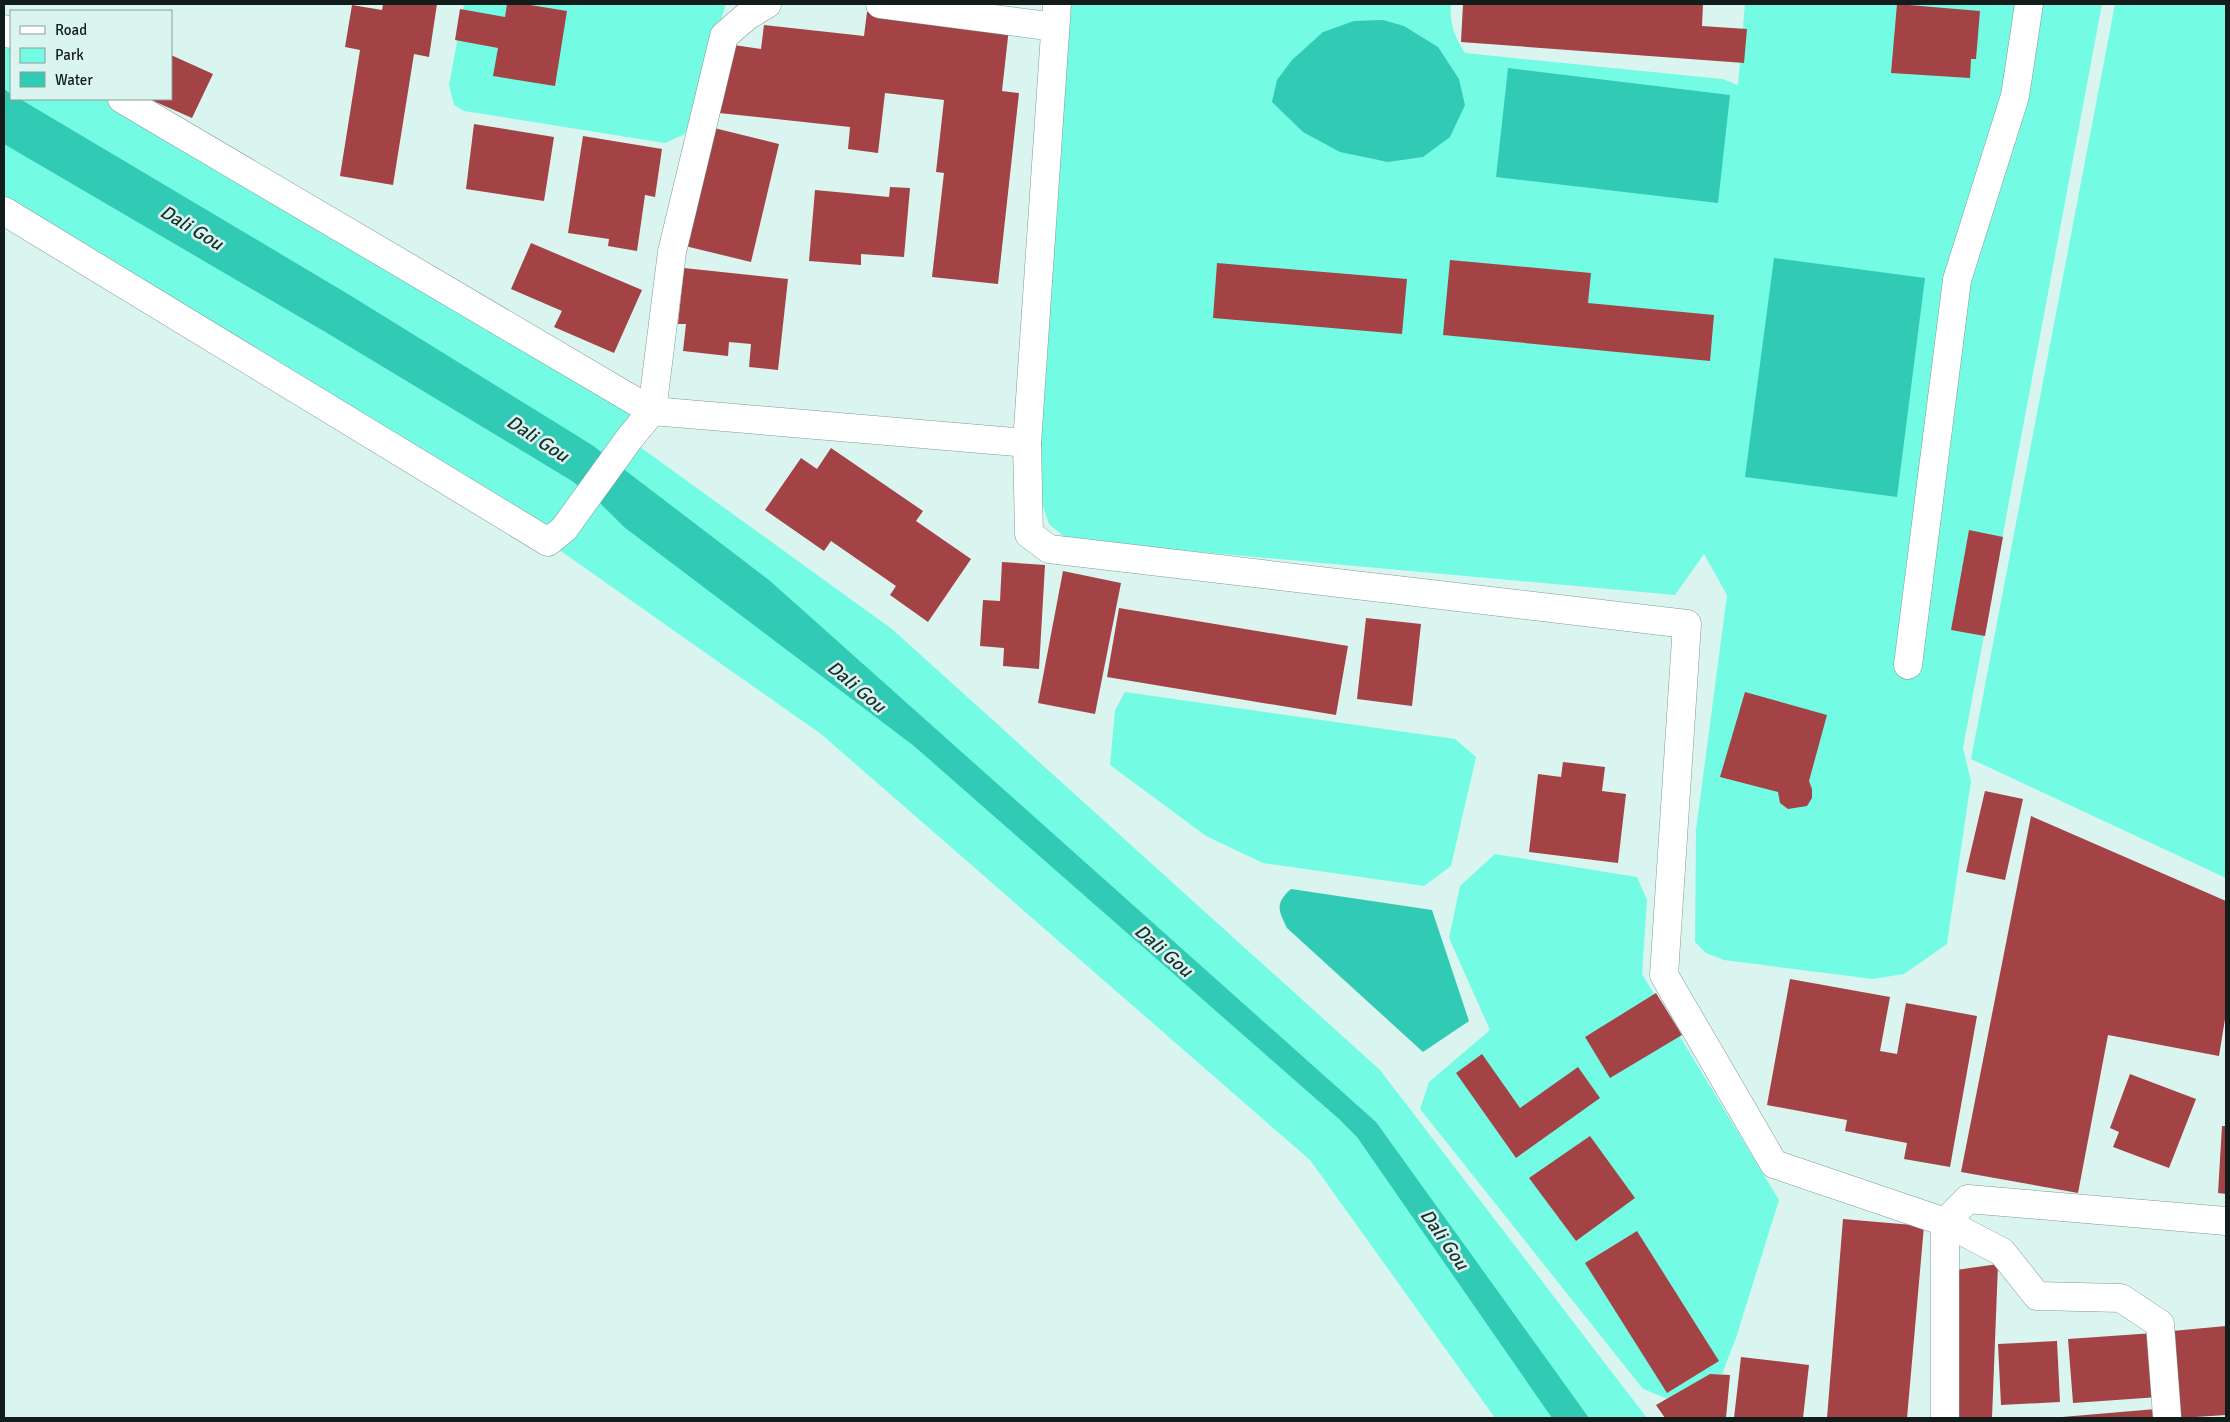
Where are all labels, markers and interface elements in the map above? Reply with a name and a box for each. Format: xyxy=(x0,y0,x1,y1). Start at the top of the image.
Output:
legend xyxy=(10,10,172,100)
text: Road xyxy=(55,21,87,39)
text: Park xyxy=(55,46,84,64)
text: Water xyxy=(55,71,93,89)
water label: Dali Gou xyxy=(156,200,229,257)
water label: Dali Gou xyxy=(502,410,574,469)
water label: Dali Gou xyxy=(822,655,892,719)
water label: Dali Gou xyxy=(1129,919,1198,984)
water label: Dali Gou xyxy=(1415,1204,1475,1276)

